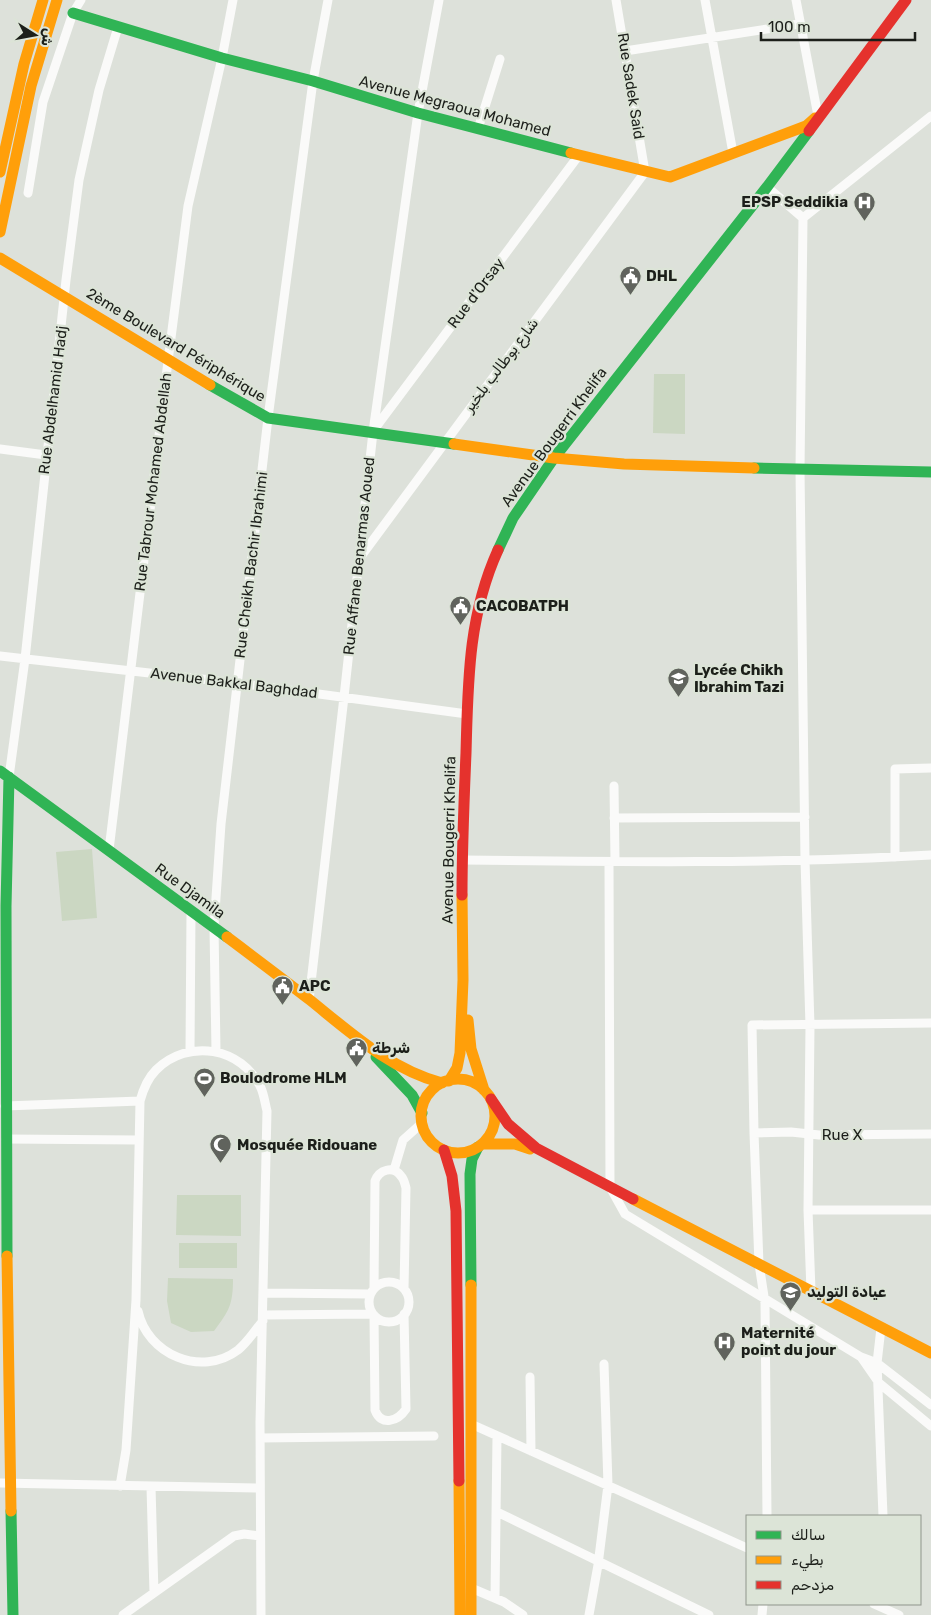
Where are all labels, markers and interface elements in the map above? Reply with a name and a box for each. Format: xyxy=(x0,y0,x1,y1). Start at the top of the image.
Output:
north arrow xyxy=(10,10,60,60)
scale bar xyxy=(761,10,915,42)
text: 100 m xyxy=(768,18,810,36)
text: ش xyxy=(37,27,57,48)
street label: Rue Sadek Said xyxy=(614,32,648,140)
street label: Avenue Megraoua Mohamed xyxy=(357,72,553,140)
hospital icon: EPSP Seddikia xyxy=(852,190,876,221)
place label: EPSP Seddikia xyxy=(741,193,848,211)
street label: Rue d'Orsay xyxy=(444,254,508,332)
public building icon: DHL xyxy=(618,264,642,295)
place label: DHL xyxy=(646,267,677,285)
street label: 2ème Boulevard Périphérique xyxy=(83,284,269,406)
street label: شارع بوطالب بلخير xyxy=(459,314,544,418)
street label: Rue Abdelhamid Hadj xyxy=(35,325,71,475)
street label: Avenue Bougerri Khelifa xyxy=(497,364,611,510)
street label: Rue Tabrour Mohamed Abdellah xyxy=(131,372,175,592)
street label: Rue Affane Benarmas Aoued xyxy=(340,456,378,656)
street label: Rue Cheikh Bachir Ibrahimi xyxy=(231,471,271,659)
public building icon: CACOBATPH xyxy=(448,594,472,625)
place label: CACOBATPH xyxy=(476,597,569,615)
place label: Lycée Chikh Ibrahim Tazi xyxy=(694,661,784,696)
street label: Avenue Bakkal Baghdad xyxy=(150,664,318,702)
school or university icon: Lycée Chikh Ibrahim Tazi xyxy=(666,667,690,698)
street label: Avenue Bougerri Khelifa xyxy=(439,756,459,924)
street label: Rue Djamila xyxy=(151,860,229,922)
public building icon: APC xyxy=(271,974,295,1005)
place label: APC xyxy=(299,977,331,995)
public building icon: شرطة xyxy=(344,1036,368,1067)
place label: شرطة xyxy=(372,1039,410,1057)
sports icon: Boulodrome HLM xyxy=(192,1066,216,1097)
place label: Boulodrome HLM xyxy=(220,1069,347,1087)
street label: Rue X xyxy=(822,1126,863,1144)
mosque icon: Mosquée Ridouane xyxy=(209,1133,233,1164)
place label: Mosquée Ridouane xyxy=(237,1136,377,1154)
school or university icon: عيادة التوليد xyxy=(779,1280,803,1311)
place label: عيادة التوليد xyxy=(807,1283,887,1301)
place label: Maternité point du jour xyxy=(741,1324,836,1359)
hospital icon: Maternité point du jour xyxy=(713,1330,737,1361)
legend xyxy=(746,1515,921,1605)
text: سالك xyxy=(791,1526,826,1544)
text: بطيء xyxy=(791,1551,824,1572)
text: مزدحم xyxy=(791,1576,834,1595)

